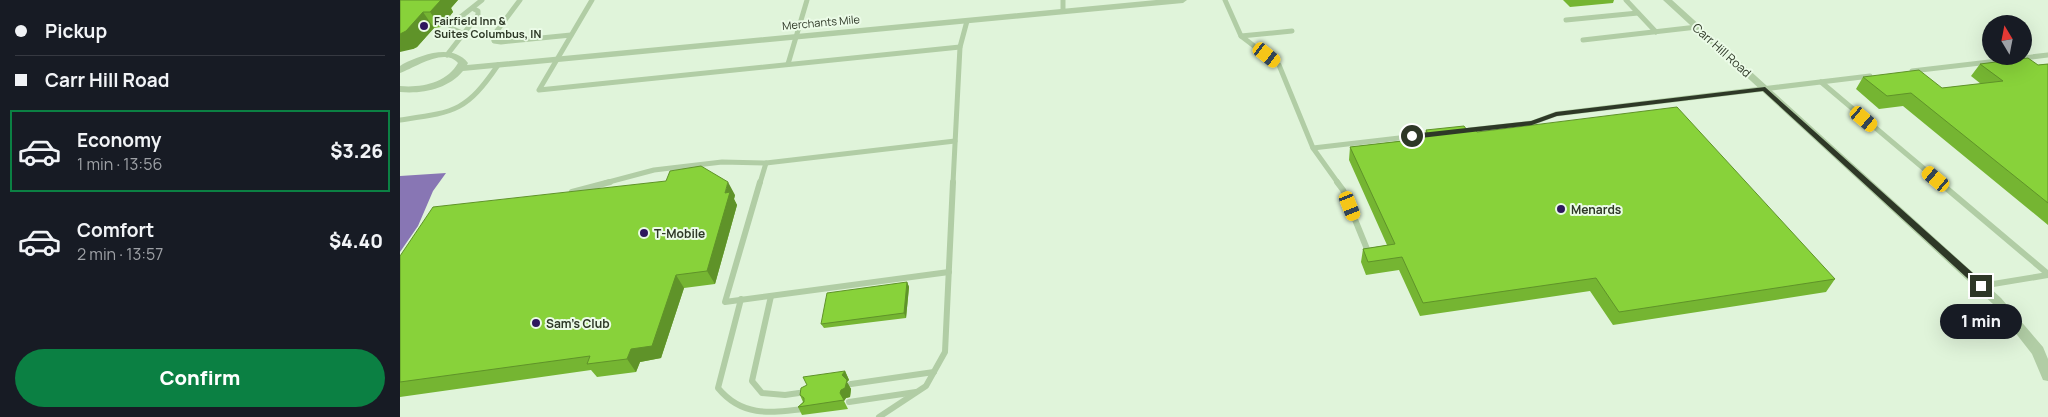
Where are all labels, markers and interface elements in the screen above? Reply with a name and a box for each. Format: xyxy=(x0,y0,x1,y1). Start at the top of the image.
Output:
street label: Merchants Mile xyxy=(781,11,861,33)
place label: Fairfield Inn & Suites Columbus, IN xyxy=(434,13,541,41)
north arrow xyxy=(1982,15,2032,65)
map controls xyxy=(1982,15,2032,65)
text: Pickup xyxy=(45,18,107,44)
street label: Carr Hill Road xyxy=(1689,19,1755,81)
marker: Fairfield Inn & Suites Columbus, IN xyxy=(418,20,430,32)
car xyxy=(1250,40,1283,70)
text: Carr Hill Road xyxy=(45,67,169,93)
car xyxy=(1847,104,1880,134)
route start xyxy=(1401,125,1423,147)
text: Economy xyxy=(77,127,161,153)
icon: car xyxy=(17,129,62,174)
text: $3.26 xyxy=(330,138,383,164)
text: 1 min · 13:56 xyxy=(77,153,162,175)
car xyxy=(1919,164,1952,194)
car xyxy=(1337,189,1362,223)
place label: Menards xyxy=(1571,201,1622,218)
marker: Menards xyxy=(1555,203,1567,215)
text: Comfort xyxy=(77,217,154,243)
icon: car xyxy=(17,219,62,264)
place label: T-Mobile xyxy=(654,225,705,242)
marker: T-Mobile xyxy=(638,227,650,239)
text: $4.40 xyxy=(329,228,383,254)
text: 2 min · 13:57 xyxy=(77,243,163,265)
route end xyxy=(1970,275,1992,297)
callout: 1 min xyxy=(1940,304,2022,338)
text: 1 min xyxy=(1961,310,2001,332)
place label: Sam's Club xyxy=(546,315,610,332)
marker: Sam's Club xyxy=(530,317,542,329)
button: Confirm xyxy=(15,349,385,407)

